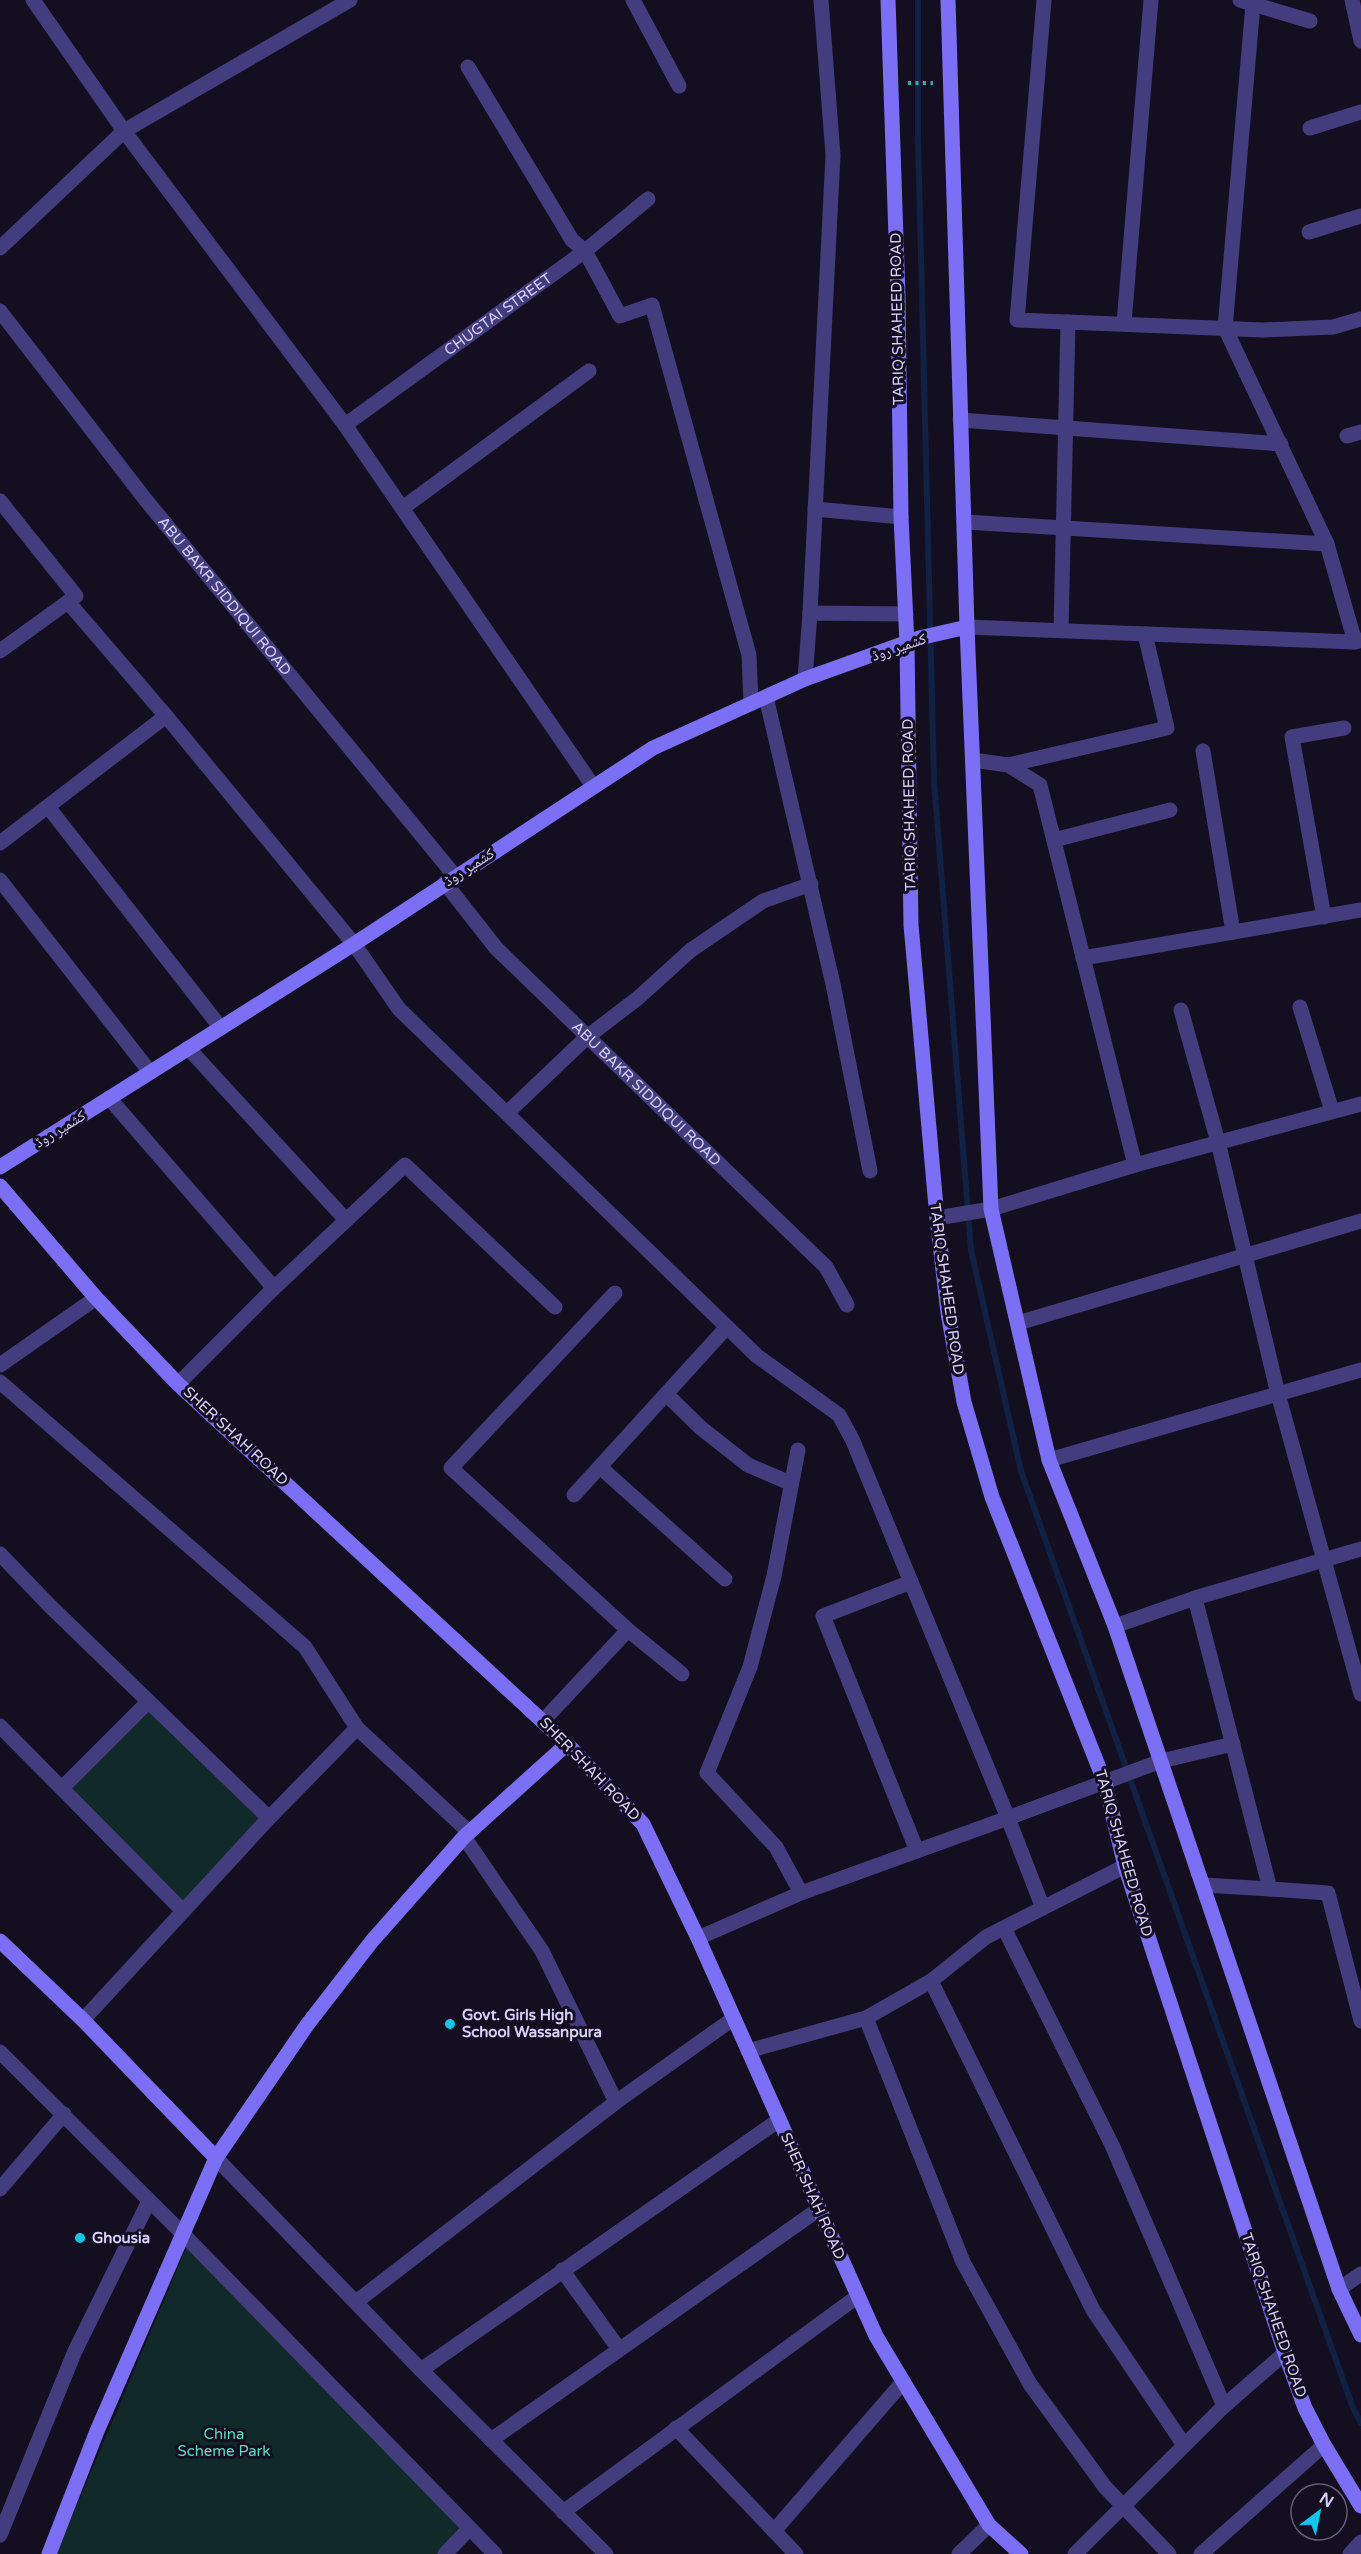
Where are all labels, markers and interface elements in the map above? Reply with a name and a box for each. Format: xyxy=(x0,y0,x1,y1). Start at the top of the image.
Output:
street label: TARIQ SHAHEED ROAD xyxy=(886,232,908,406)
street label: CHUGTAI STREET xyxy=(441,269,555,359)
street label: ABU BAKR SIDDIQUI ROAD xyxy=(154,513,295,679)
street label: کشمیر روڈ xyxy=(869,629,929,665)
street label: TARIQ SHAHEED ROAD xyxy=(898,718,920,892)
street label: کشمیر روڈ xyxy=(440,844,498,890)
street label: ABU BAKR SIDDIQUI ROAD xyxy=(568,1017,725,1170)
street label: کشمیر روڈ xyxy=(31,1106,89,1152)
street label: TARIQ SHAHEED ROAD xyxy=(926,1202,968,1376)
street label: SHER SHAH ROAD xyxy=(180,1383,292,1489)
street label: SHER SHAH ROAD xyxy=(536,1714,644,1824)
street label: TARIQ SHAHEED ROAD xyxy=(1092,1767,1156,1939)
place label: Govt. Girls High School Wassanpura xyxy=(462,2006,602,2042)
marker: Govt. Girls High School Wassanpura xyxy=(443,2017,457,2031)
street label: SHER SHAH ROAD xyxy=(777,2130,849,2262)
place label: Ghousia xyxy=(92,2229,150,2247)
street label: TARIQ SHAHEED ROAD xyxy=(1237,2230,1311,2400)
marker: Ghousia xyxy=(73,2231,87,2245)
park label: China Scheme Park xyxy=(177,2425,271,2460)
north arrow xyxy=(1289,2482,1349,2542)
text: N xyxy=(1316,2488,1337,2512)

